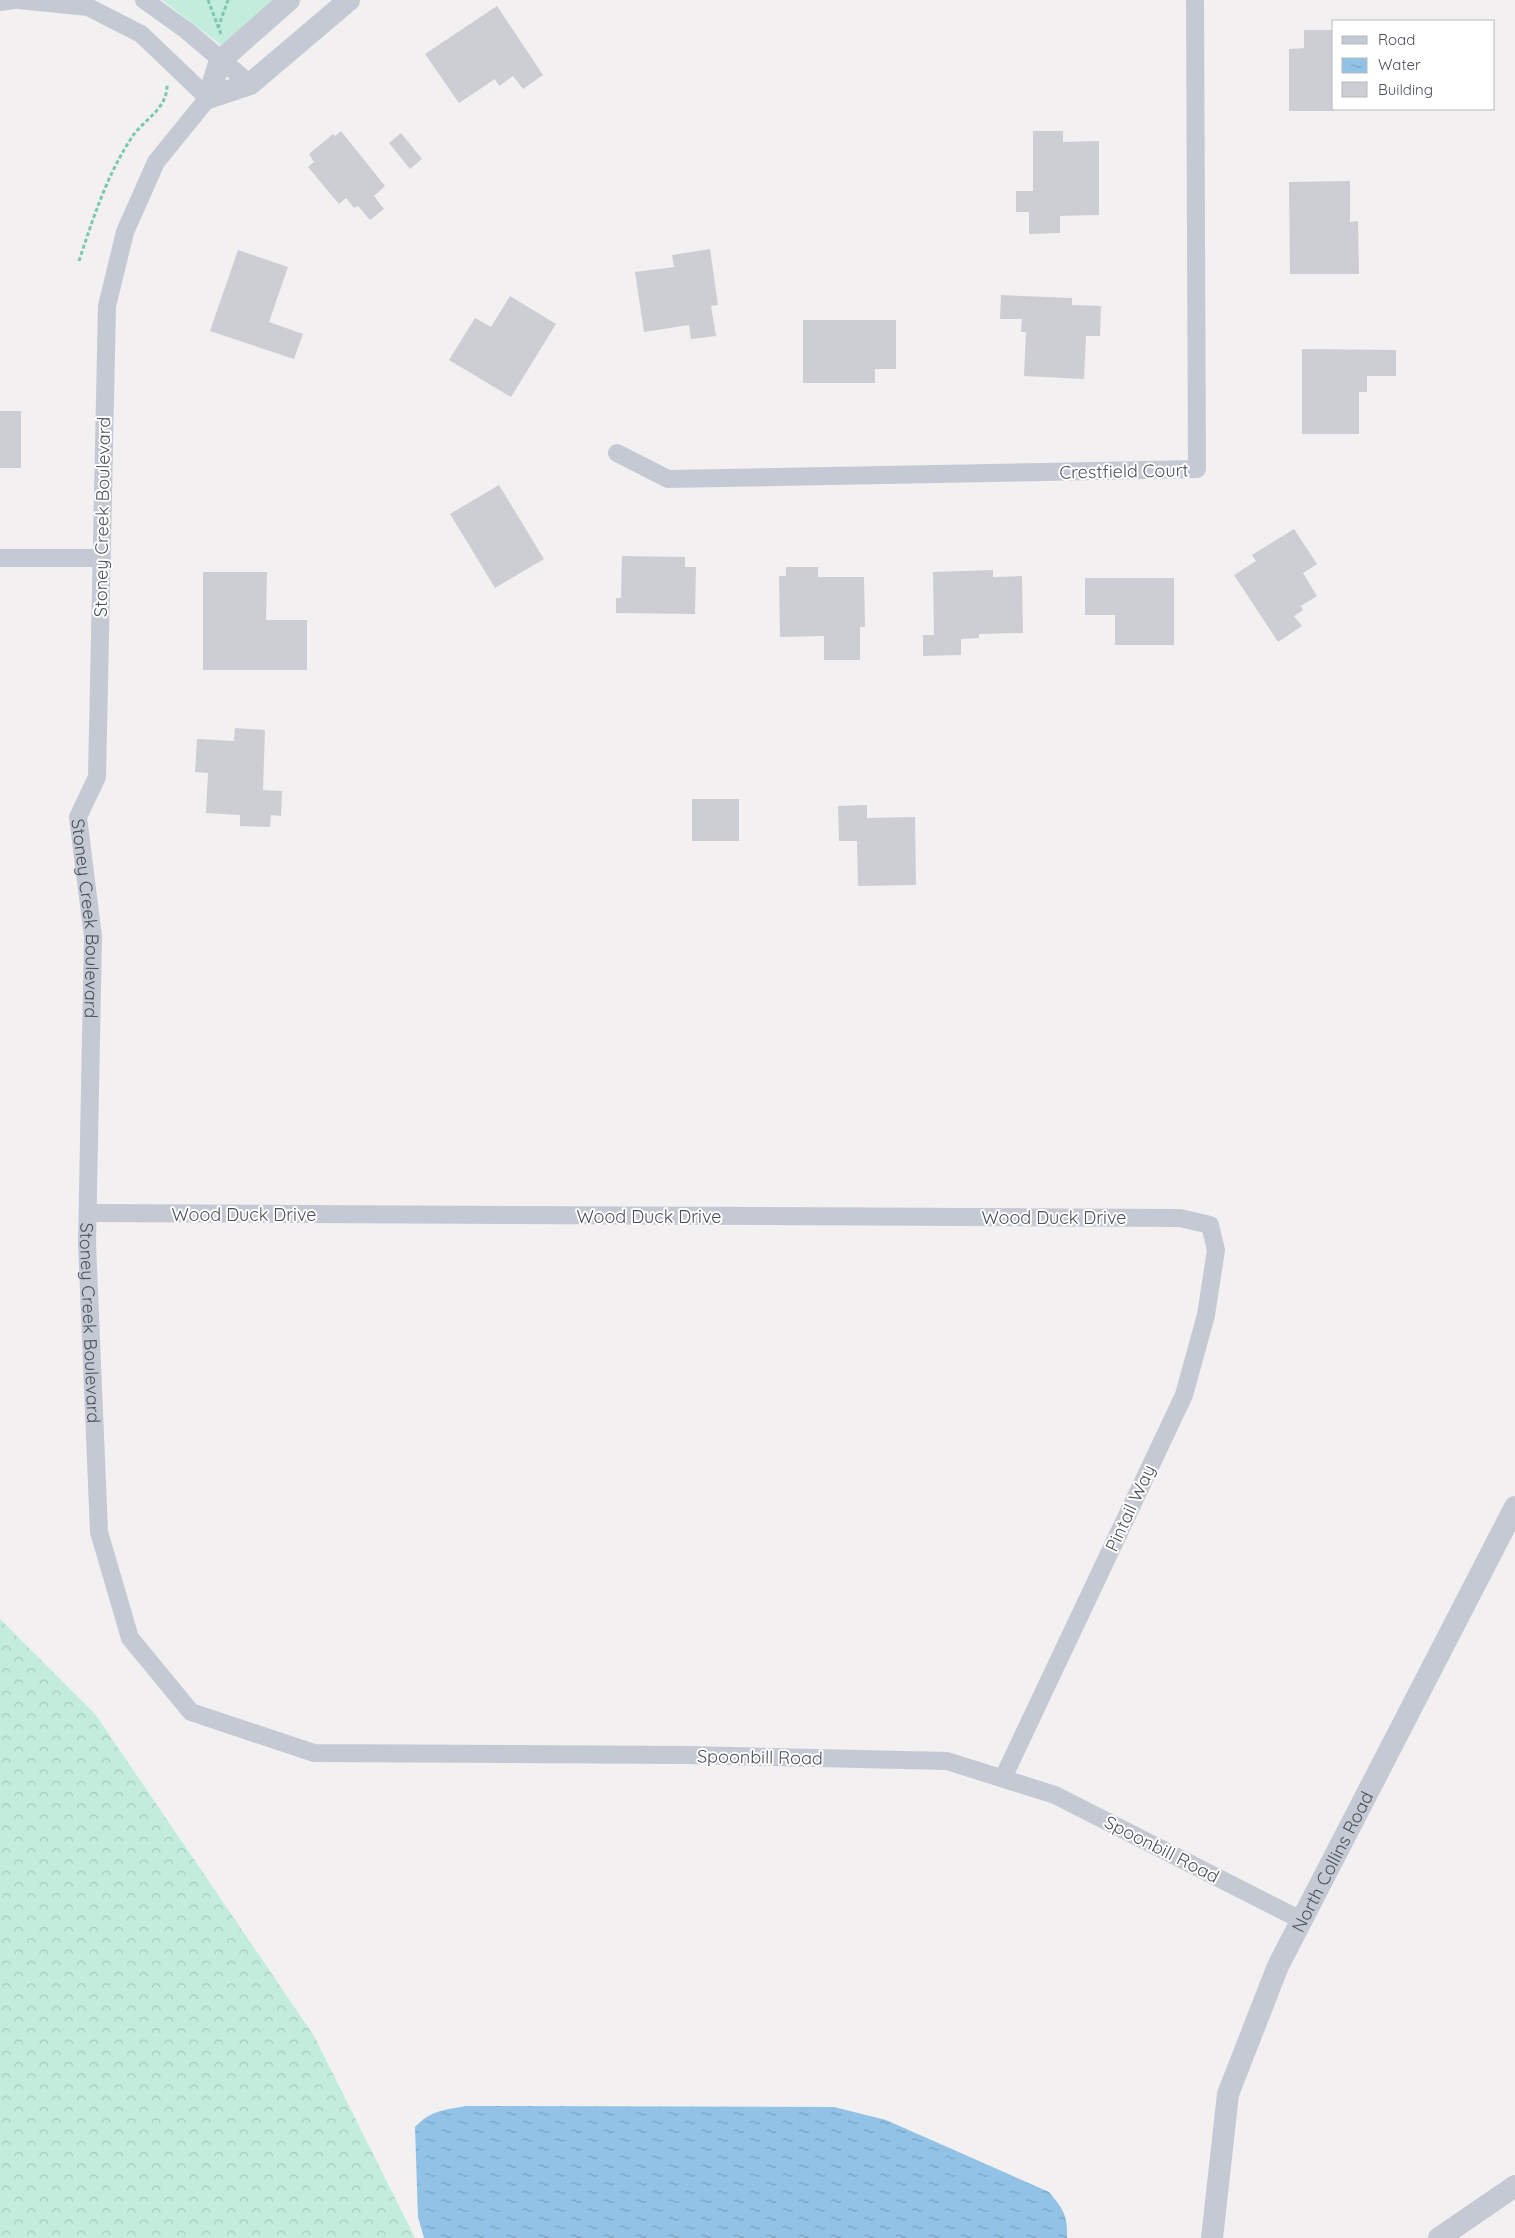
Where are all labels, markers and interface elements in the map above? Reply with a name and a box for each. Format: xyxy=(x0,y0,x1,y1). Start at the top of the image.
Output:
legend xyxy=(1332,20,1495,110)
text: Road xyxy=(1378,30,1415,49)
text: Water xyxy=(1378,55,1421,74)
text: Building xyxy=(1378,80,1433,99)
street label: Stoney Creek Boulevard xyxy=(89,417,115,617)
street label: Crestfield Court xyxy=(1059,458,1189,484)
street label: Stoney Creek Boulevard xyxy=(67,817,105,1019)
street label: Wood Duck Drive xyxy=(171,1203,317,1226)
street label: Wood Duck Drive xyxy=(576,1205,722,1228)
street label: Wood Duck Drive xyxy=(981,1206,1127,1229)
street label: Stoney Creek Boulevard xyxy=(75,1222,106,1424)
street label: Pintail Way xyxy=(1100,1461,1160,1555)
street label: Spoonbill Road xyxy=(697,1744,823,1770)
street label: North Collins Road xyxy=(1286,1787,1378,1936)
street label: Spoonbill Road xyxy=(1101,1810,1223,1888)

